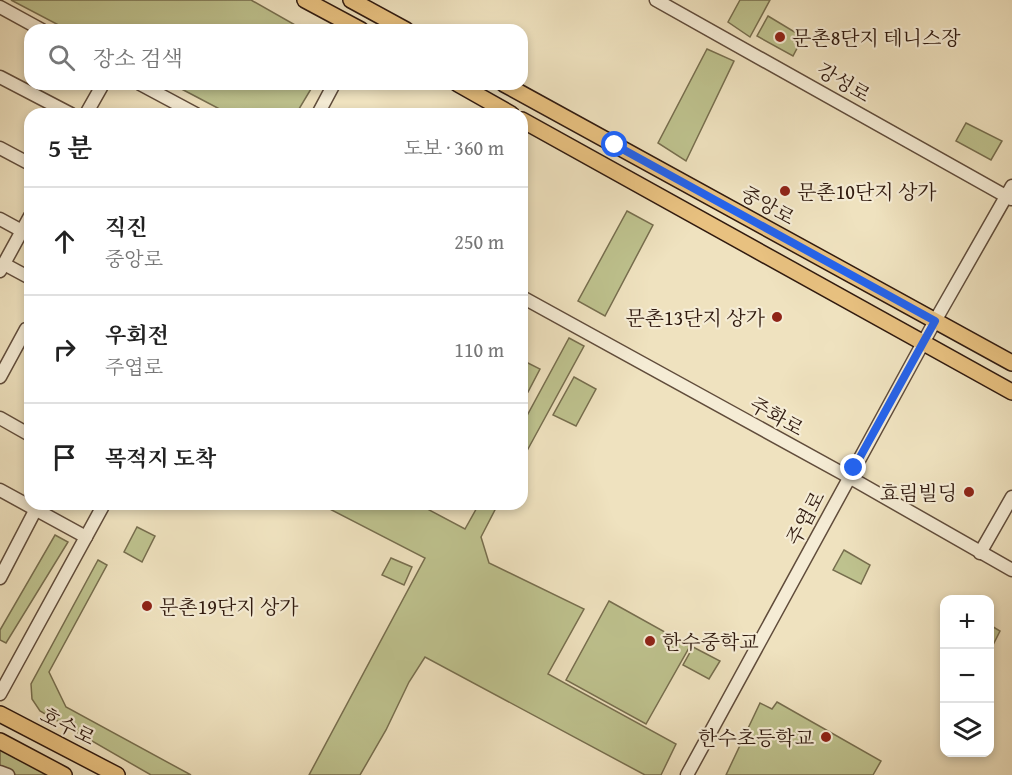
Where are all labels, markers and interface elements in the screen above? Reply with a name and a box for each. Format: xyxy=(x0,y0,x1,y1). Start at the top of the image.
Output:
place label: 문촌8단지 테니스장 xyxy=(792,23,961,52)
search box xyxy=(24,24,528,90)
marker: 문촌8단지 테니스장 xyxy=(773,30,787,44)
icon: search xyxy=(45,41,78,74)
text: 장소 검색 xyxy=(93,42,183,74)
street label: 강성로 xyxy=(812,55,876,109)
text: 5 분 xyxy=(48,128,92,167)
route start xyxy=(601,131,627,157)
text: 도보 · 360 m xyxy=(404,133,504,162)
place label: 문촌10단지 상가 xyxy=(797,177,937,206)
street label: 중앙로 xyxy=(736,178,800,232)
marker: 문촌10단지 상가 xyxy=(778,184,792,198)
text: 직진 xyxy=(105,211,148,243)
icon: ahead xyxy=(48,225,81,258)
text: 250 m xyxy=(454,227,504,256)
text: 중앙로 xyxy=(105,244,163,273)
place label: 문촌13단지 상가 xyxy=(625,303,766,332)
marker: 문촌13단지 상가 xyxy=(770,310,784,324)
text: 우회전 xyxy=(105,319,169,351)
icon: right xyxy=(48,333,81,366)
text: 110 m xyxy=(454,335,504,364)
text: 주엽로 xyxy=(105,352,163,381)
street label: 주화로 xyxy=(745,389,809,443)
icon: arrive xyxy=(48,441,81,474)
text: 목적지 도착 xyxy=(105,442,216,474)
route end xyxy=(840,454,866,480)
place label: 효림빌딩 xyxy=(880,478,957,507)
marker: 효림빌딩 xyxy=(962,485,976,499)
street label: 주엽로 xyxy=(779,486,831,550)
place label: 문촌19단지 상가 xyxy=(159,592,299,621)
map controls xyxy=(940,595,994,757)
button: + xyxy=(940,595,994,649)
marker: 문촌19단지 상가 xyxy=(140,599,154,613)
place label: 한수중학교 xyxy=(662,627,759,656)
marker: 한수중학교 xyxy=(643,634,657,648)
button: − xyxy=(940,649,994,703)
street label: 호수로 xyxy=(36,700,100,752)
button: layers xyxy=(940,703,994,757)
place label: 한수초등학교 xyxy=(698,723,815,752)
marker: 한수초등학교 xyxy=(819,730,833,744)

